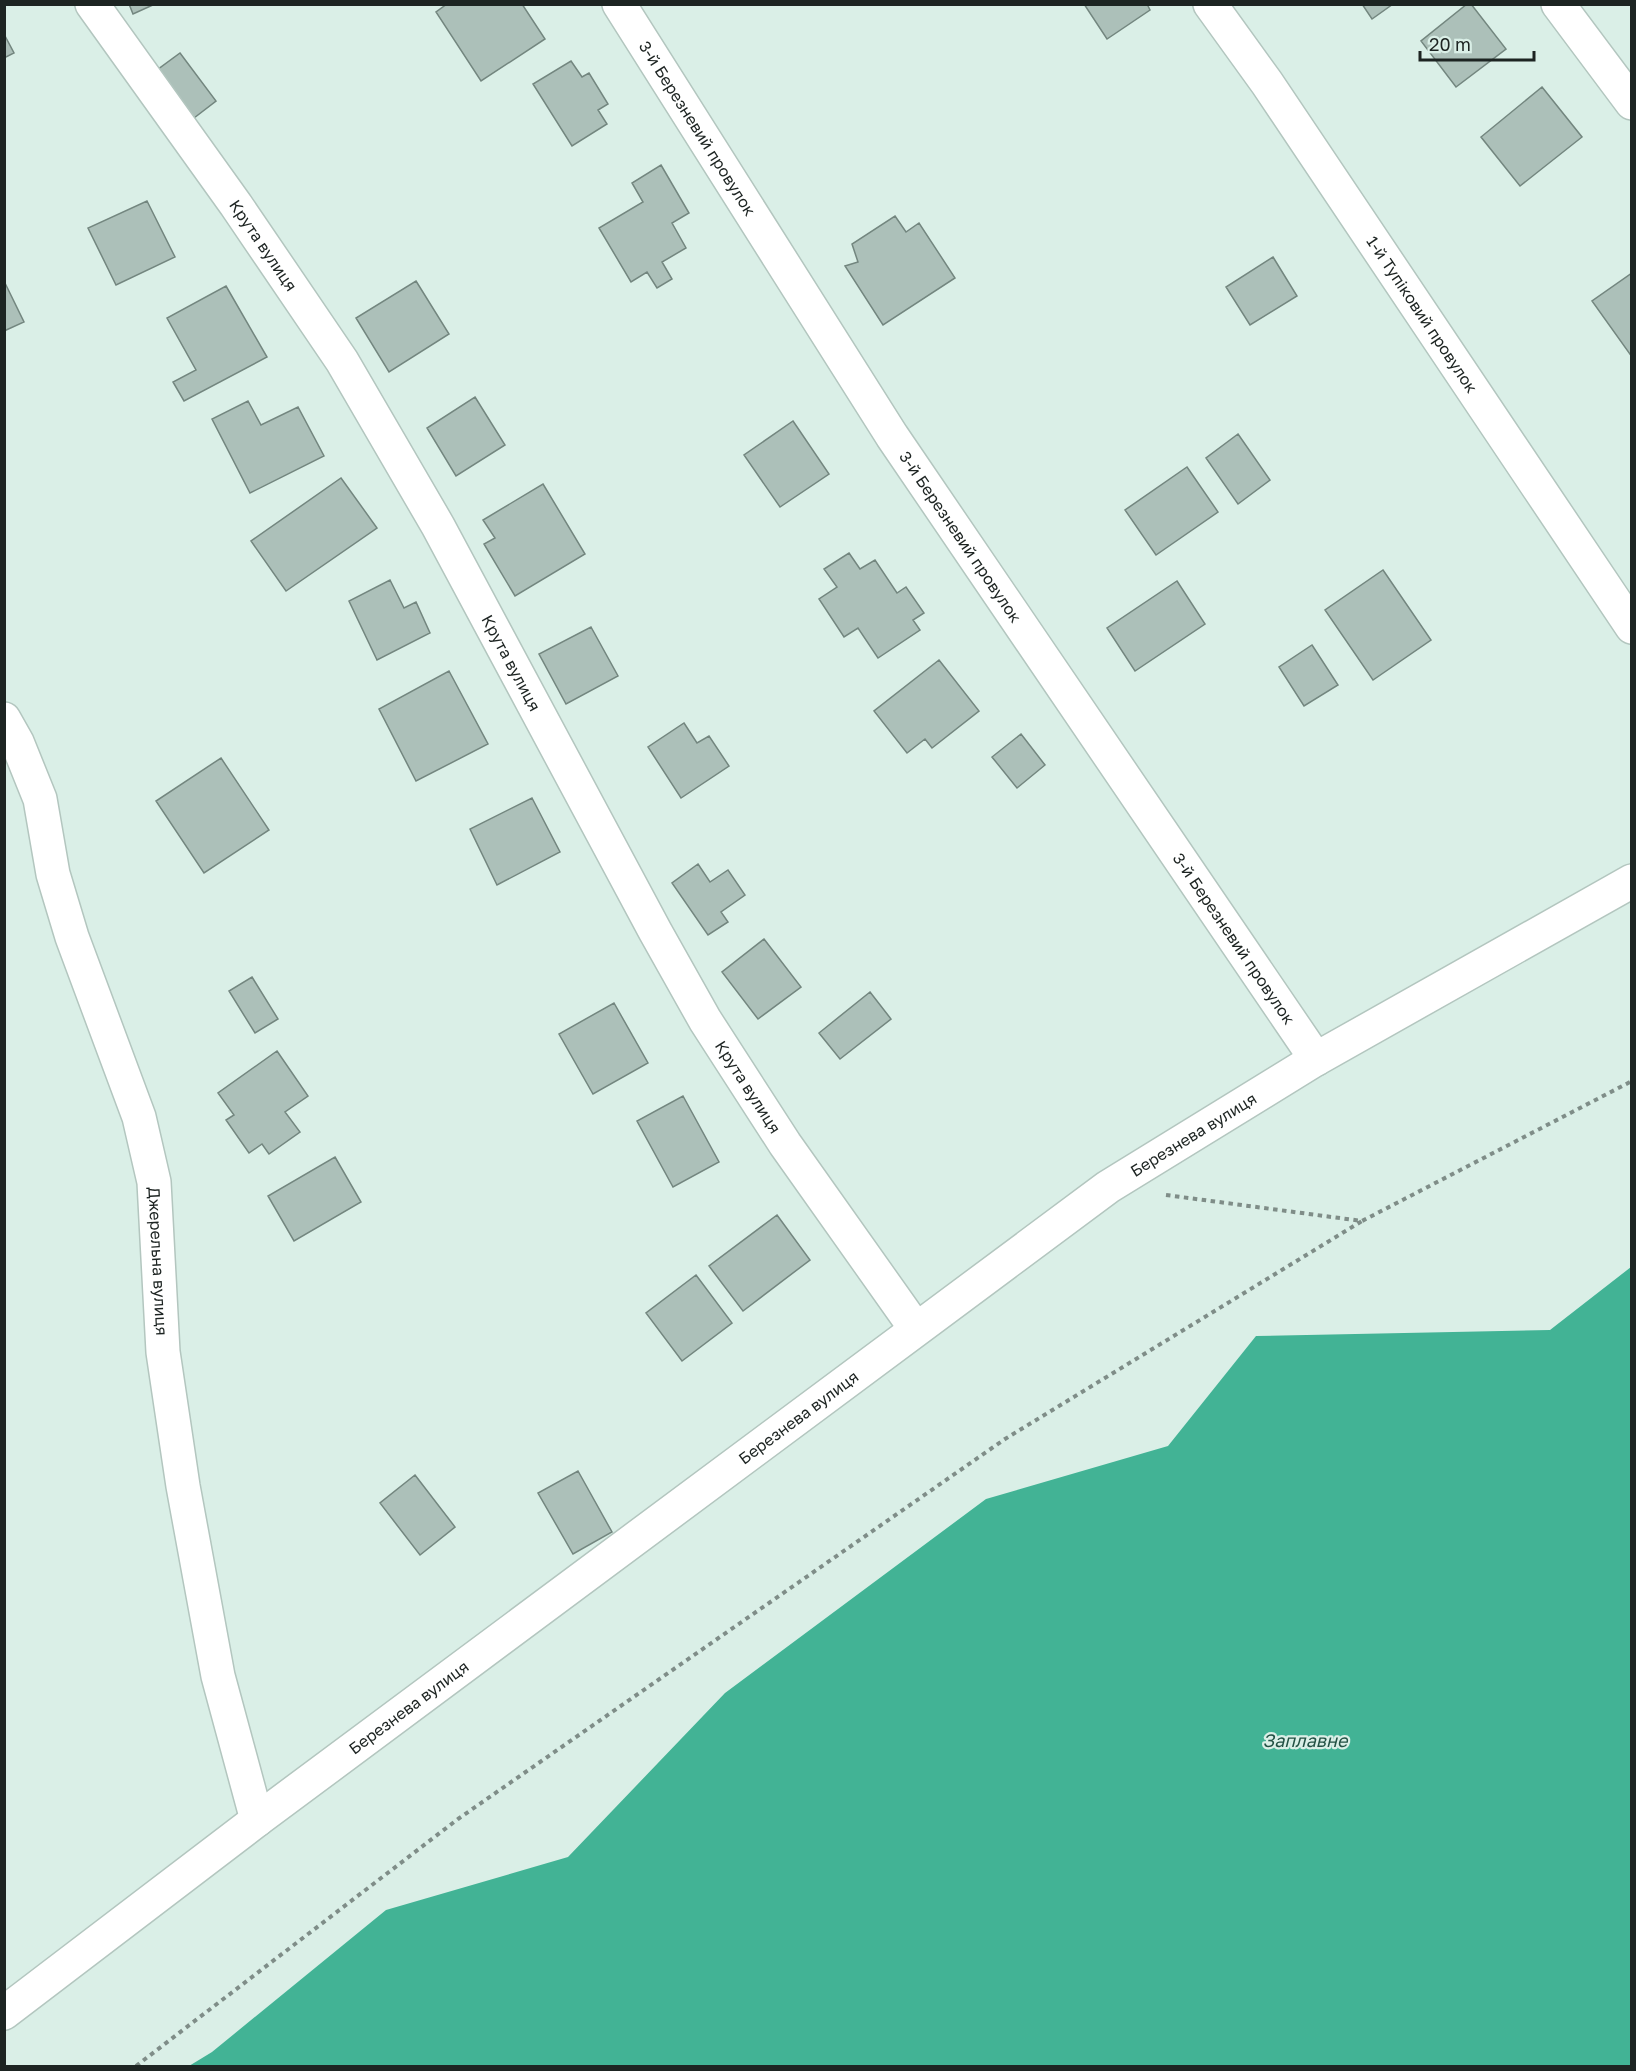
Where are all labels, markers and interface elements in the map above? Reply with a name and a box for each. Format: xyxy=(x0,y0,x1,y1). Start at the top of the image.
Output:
scale bar xyxy=(1420,24,1534,62)
text: 20 m xyxy=(1429,33,1471,55)
street label: 3-й Березневий провулок xyxy=(635,37,760,219)
street label: Крута вулиця xyxy=(225,196,302,295)
street label: 1-й Тупіковий провулок xyxy=(1362,232,1482,397)
street label: 3-й Березневий провулок xyxy=(895,447,1026,626)
street label: Крута вулиця xyxy=(477,611,545,714)
street label: 3-й Березневий провулок xyxy=(1169,849,1299,1028)
street label: Крута вулиця xyxy=(711,1037,785,1137)
street label: Березнева вулиця xyxy=(1127,1088,1260,1181)
street label: Джерельна вулиця xyxy=(144,1186,172,1336)
street label: Березнева вулиця xyxy=(735,1366,862,1468)
street label: Березнева вулиця xyxy=(345,1656,472,1758)
water label: Заплавне xyxy=(1263,1729,1349,1751)

